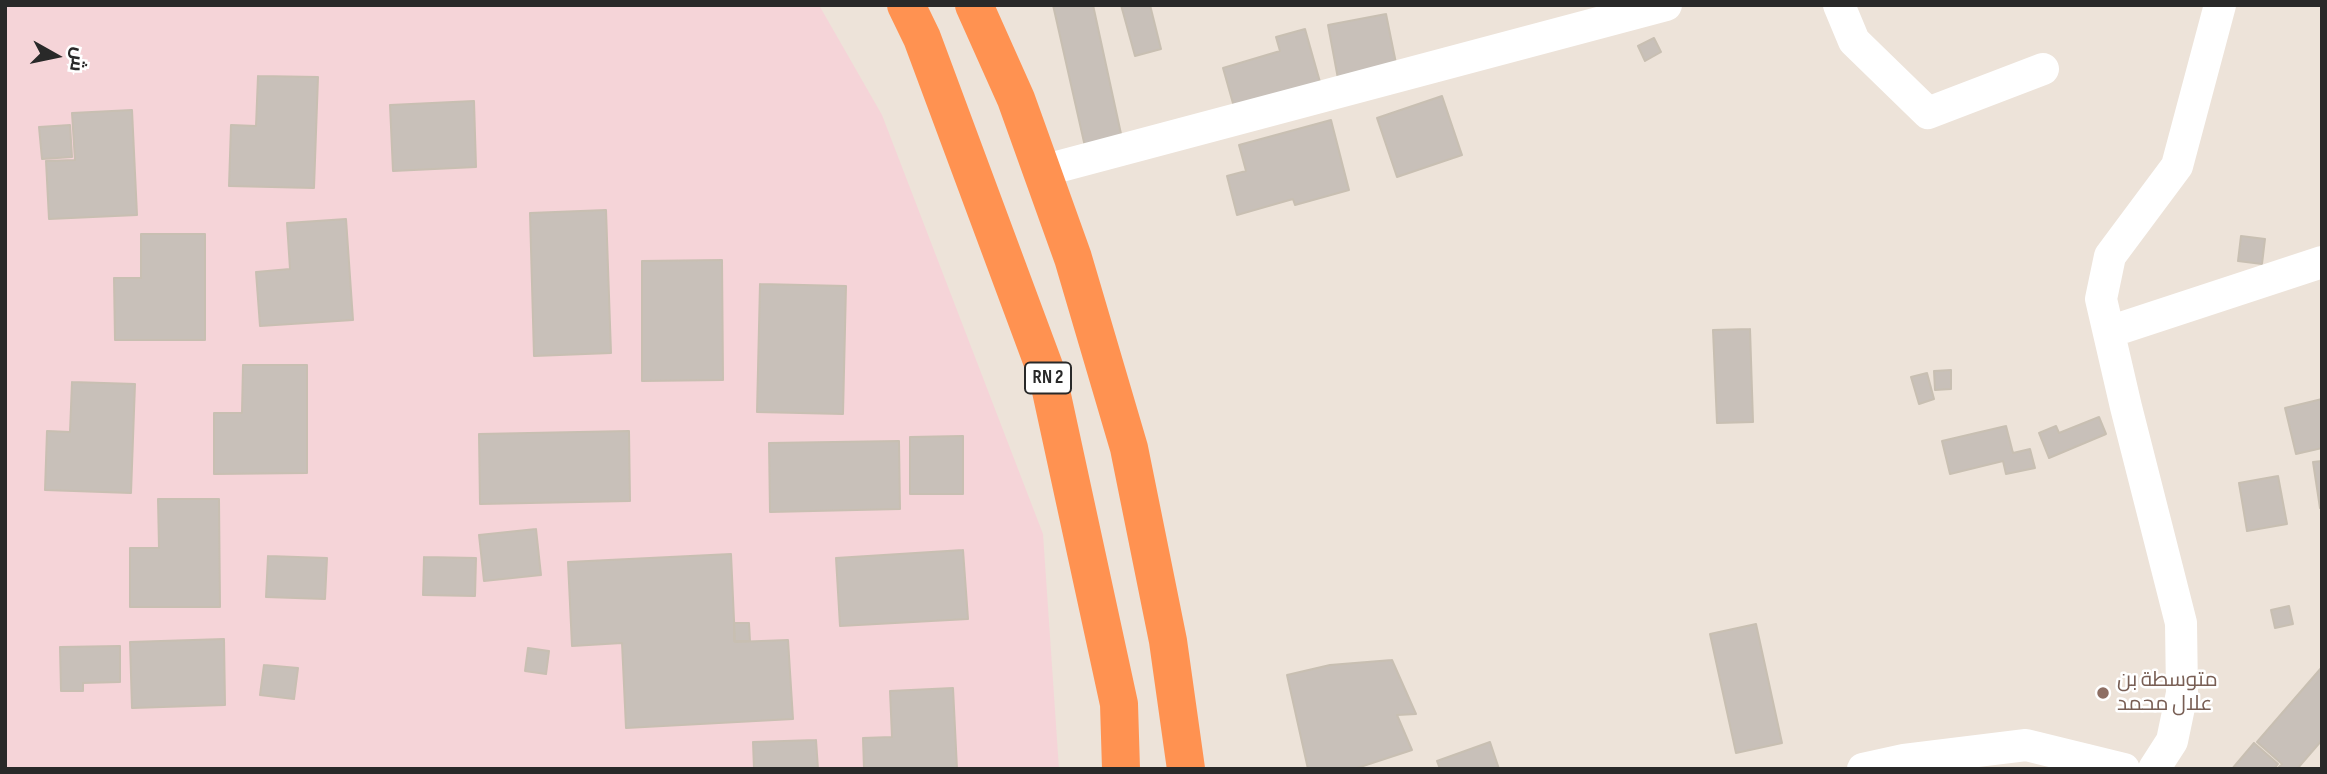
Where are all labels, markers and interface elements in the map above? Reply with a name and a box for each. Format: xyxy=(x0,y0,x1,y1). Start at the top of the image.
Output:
north arrow xyxy=(21,21,91,91)
text: ش xyxy=(64,46,91,73)
road number: RN 2 xyxy=(1025,362,1071,394)
place label: متوسطة بن علال محمد xyxy=(2117,668,2218,718)
marker: متوسطة بن علال محمد xyxy=(2095,685,2111,701)

